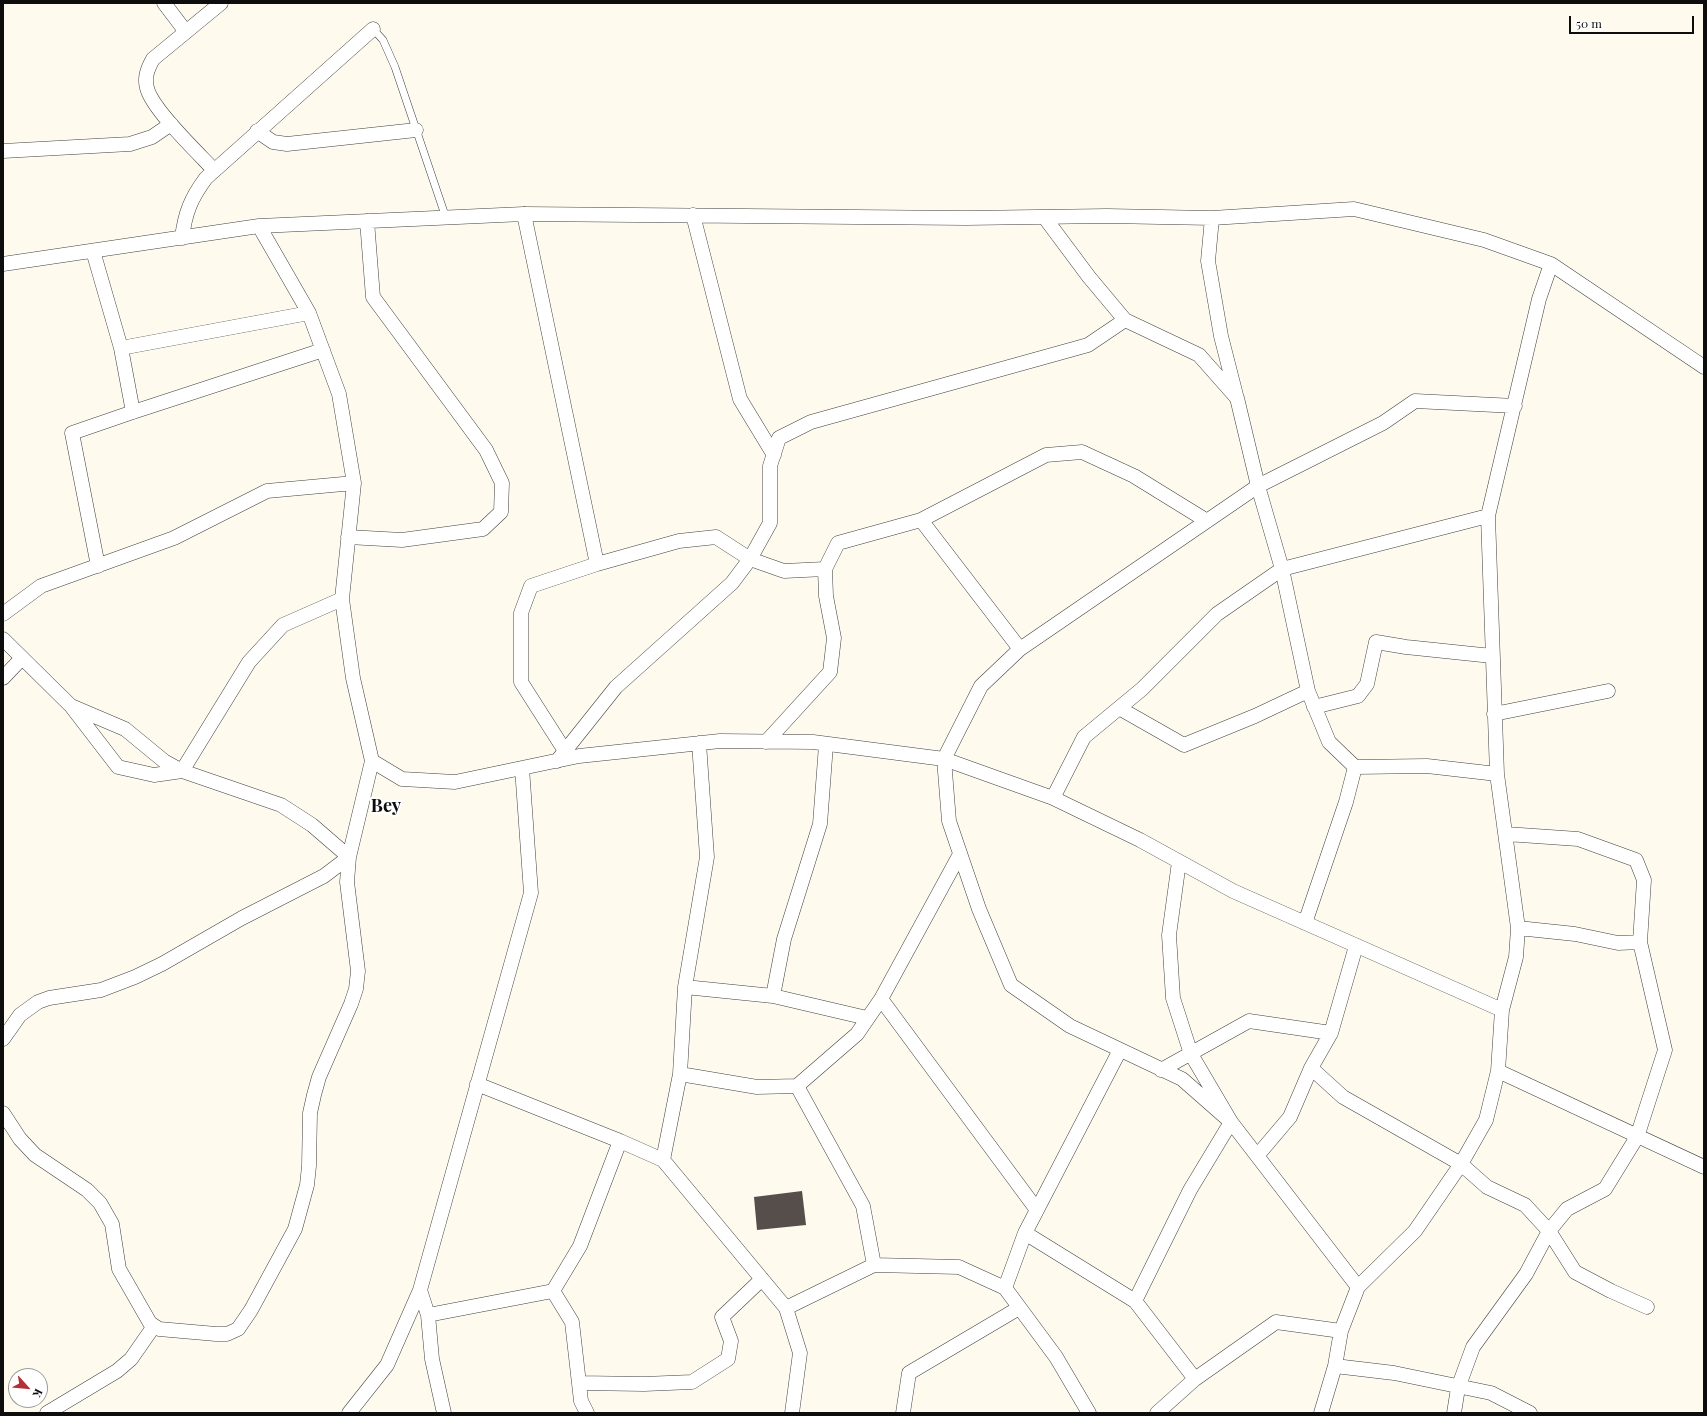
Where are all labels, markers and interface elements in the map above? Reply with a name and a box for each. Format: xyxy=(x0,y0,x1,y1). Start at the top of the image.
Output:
scale bar xyxy=(1571,8,1696,34)
text: 50 m xyxy=(1576,15,1602,31)
district label: Bey xyxy=(371,795,401,817)
north arrow xyxy=(8,1368,48,1408)
text: K xyxy=(30,1386,47,1400)

